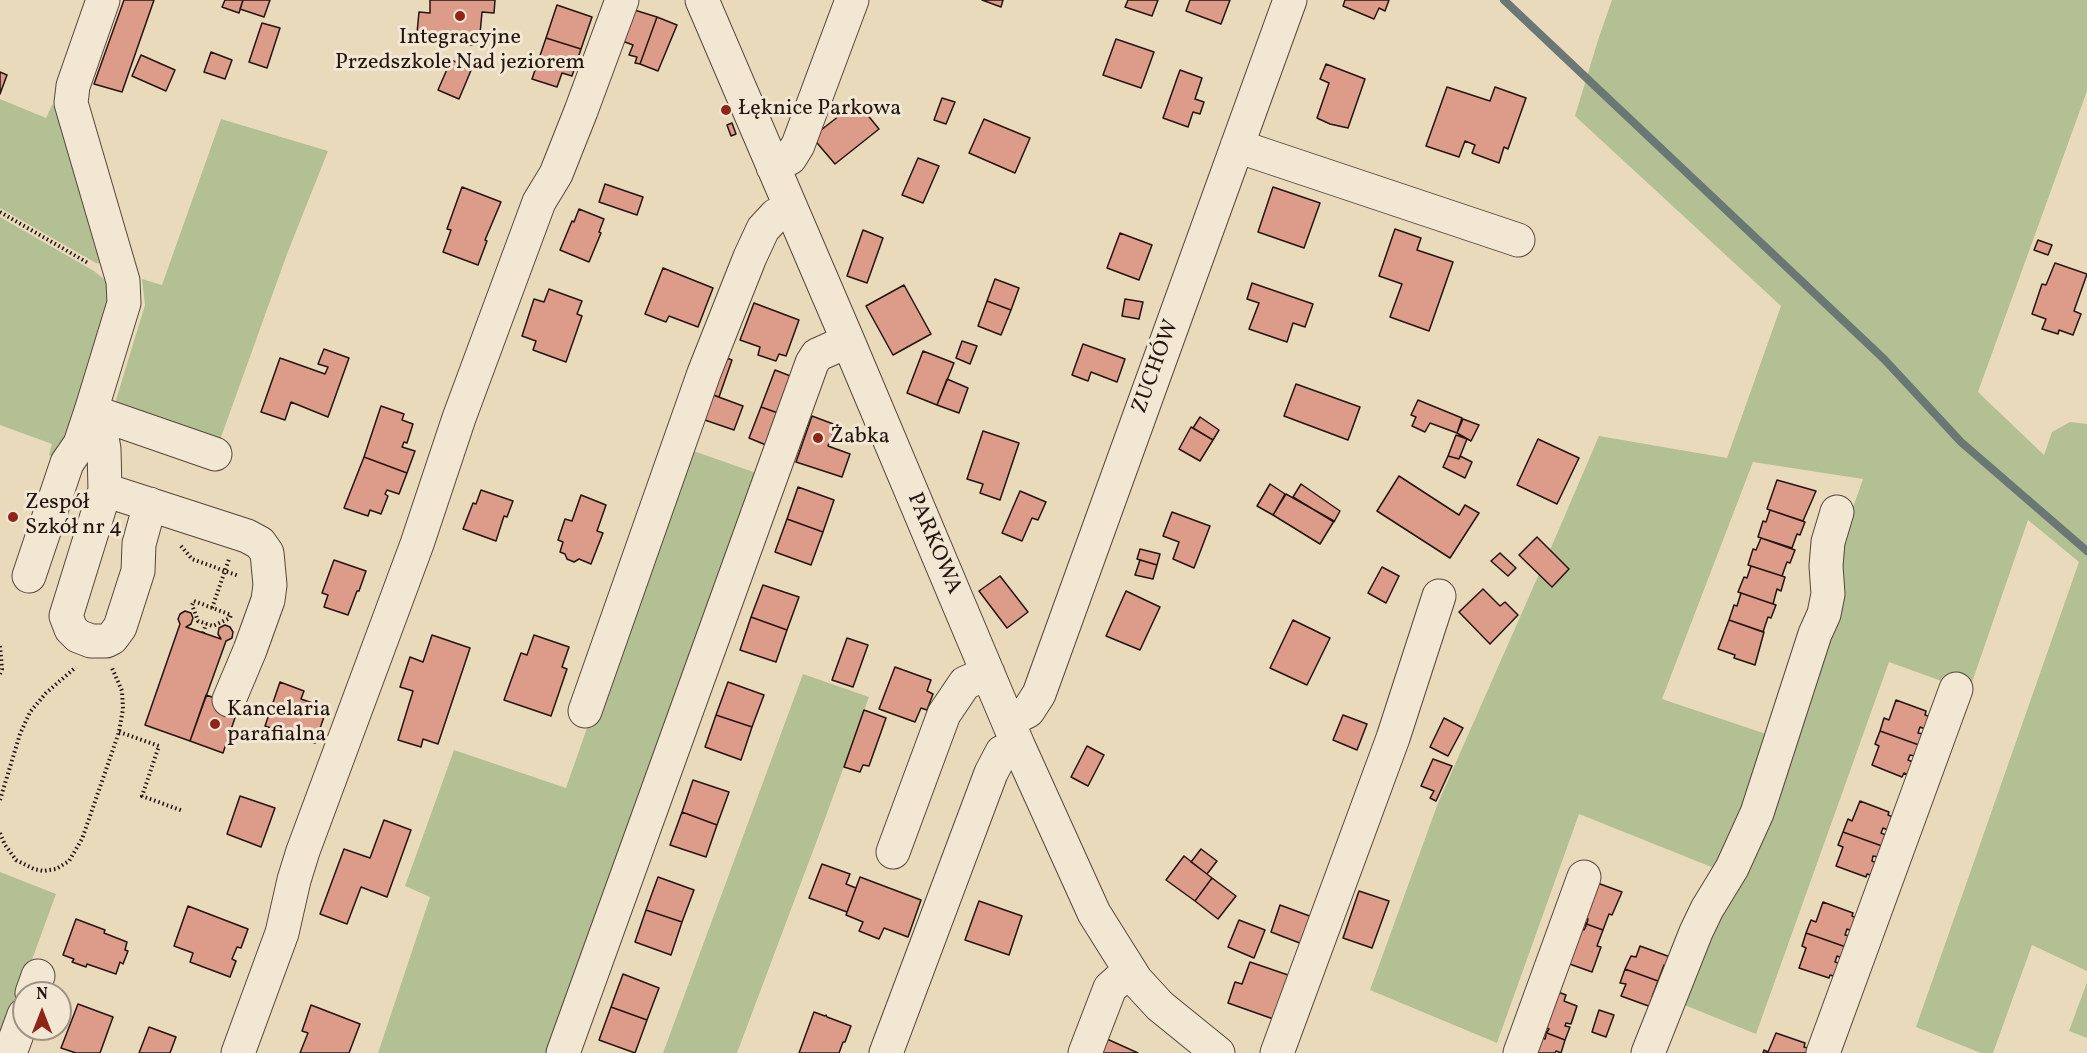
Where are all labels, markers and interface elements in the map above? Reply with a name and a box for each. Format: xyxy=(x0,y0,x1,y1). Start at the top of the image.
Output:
marker: Integracyjne Przedszkole Nad jeziorem xyxy=(453,9,467,23)
place label: Integracyjne Przedszkole Nad jeziorem xyxy=(335,26,585,78)
place label: Łęknice Parkowa xyxy=(738,97,901,123)
marker: Łęknice Parkowa xyxy=(719,103,733,117)
street label: ZUCHÓW xyxy=(1128,317,1186,417)
place label: Żabka xyxy=(830,425,890,451)
marker: Żabka xyxy=(811,431,825,445)
street label: PARKOWA xyxy=(900,489,966,599)
place label: Zespół Szkół nr 4 xyxy=(25,491,122,542)
marker: Zespół Szkół nr 4 xyxy=(6,510,20,524)
place label: Kancelaria parafialna xyxy=(227,698,331,750)
marker: Kancelaria parafialna xyxy=(208,717,222,731)
north arrow xyxy=(12,981,72,1041)
text: N xyxy=(36,984,48,1006)

